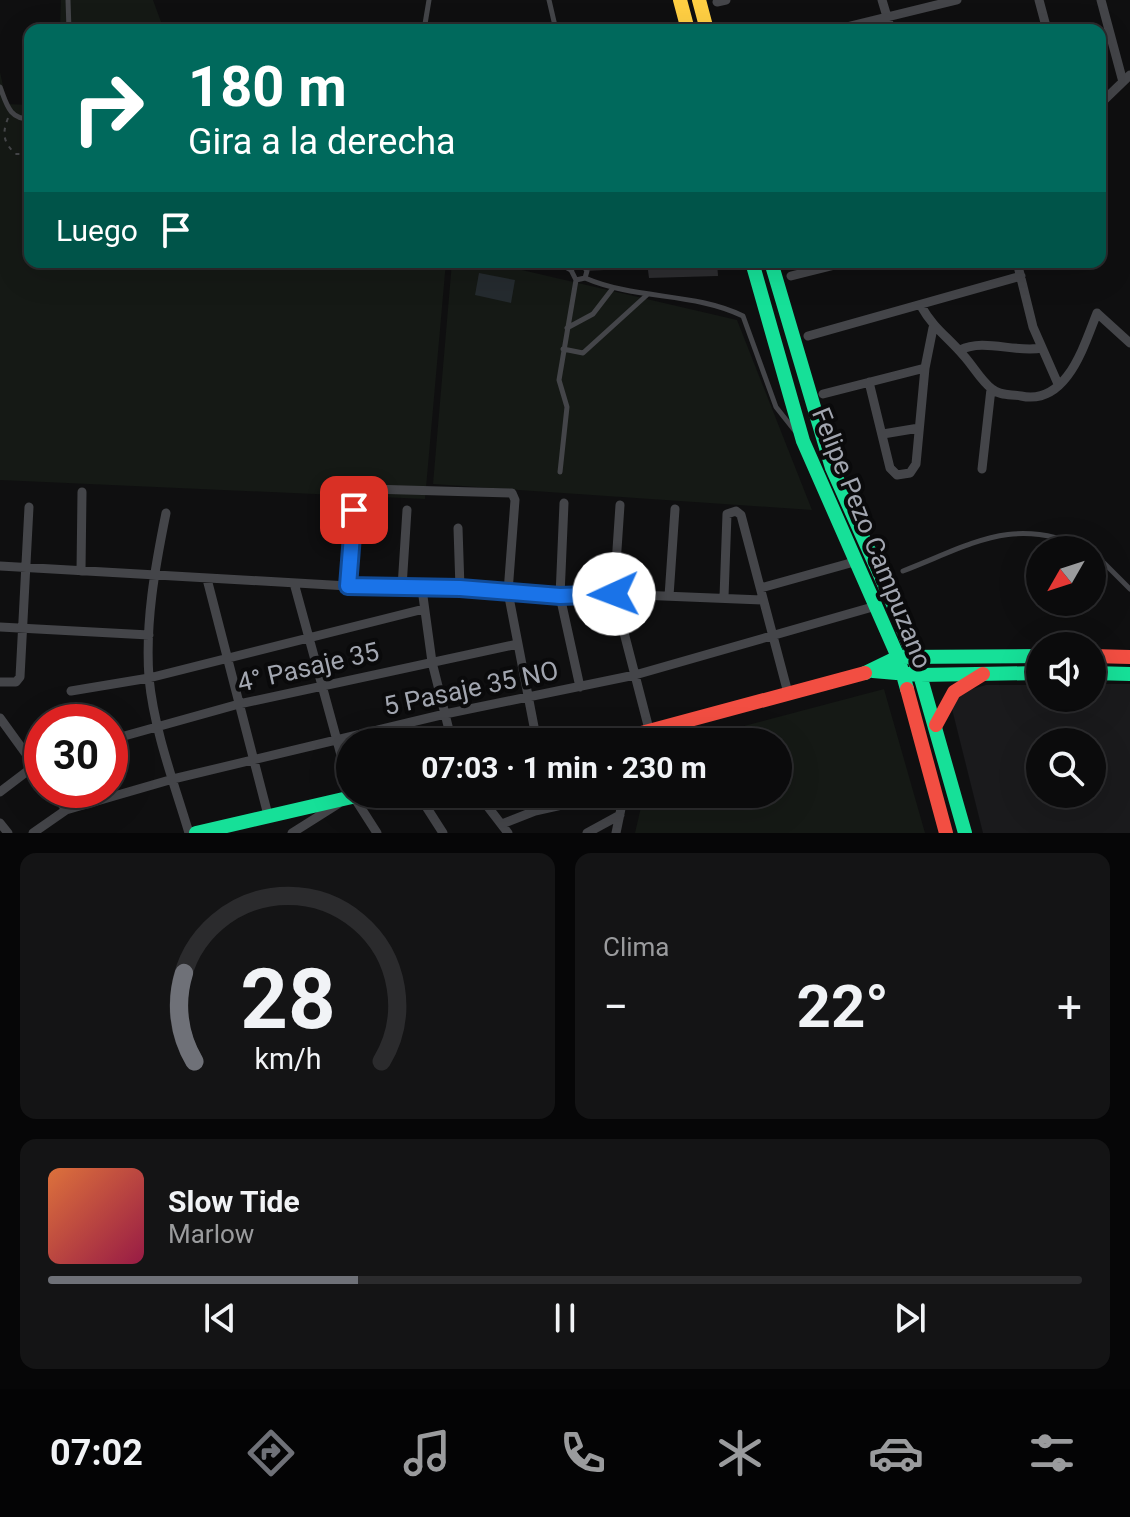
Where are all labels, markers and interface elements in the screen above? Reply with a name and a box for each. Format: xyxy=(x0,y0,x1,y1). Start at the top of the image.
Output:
text: 180 m xyxy=(188,54,347,120)
icon: right xyxy=(56,56,160,160)
text: Gira a la derecha xyxy=(188,121,456,163)
icon: arrive xyxy=(154,208,198,252)
text: Luego xyxy=(56,213,138,248)
street label: Felipe Pezo Campuzano xyxy=(806,403,938,673)
pin xyxy=(320,476,388,544)
icon: arrive xyxy=(332,488,376,532)
north arrow xyxy=(1026,536,1106,616)
map controls xyxy=(1026,536,1106,808)
position arrow xyxy=(572,552,656,636)
button: sound xyxy=(1026,632,1106,712)
street label: 4° Pasaje 35 xyxy=(234,636,382,698)
street label: 5 Pasaje 35 NO xyxy=(381,655,561,721)
speed limit sign: 30 xyxy=(24,704,128,808)
button: search xyxy=(1026,728,1106,808)
text: 07:03 · 1 min · 230 m xyxy=(421,750,707,785)
text: Clima xyxy=(603,932,670,962)
text: 28 xyxy=(240,951,335,1048)
text: 22° xyxy=(796,971,889,1042)
text: − xyxy=(603,981,628,1033)
text: + xyxy=(1057,981,1082,1033)
text: km/h xyxy=(254,1042,321,1076)
text: Slow Tide xyxy=(168,1184,300,1219)
text: Marlow xyxy=(168,1219,254,1249)
icon: previous xyxy=(198,1296,242,1340)
icon: pause xyxy=(543,1296,587,1340)
icon: next xyxy=(888,1296,932,1340)
icon: directions xyxy=(243,1425,299,1481)
icon: music xyxy=(399,1425,455,1481)
icon: phone xyxy=(555,1425,611,1481)
icon: climate xyxy=(712,1425,768,1481)
icon: car xyxy=(868,1425,924,1481)
icon: filters xyxy=(1024,1425,1080,1481)
text: 07:02 xyxy=(50,1432,143,1474)

